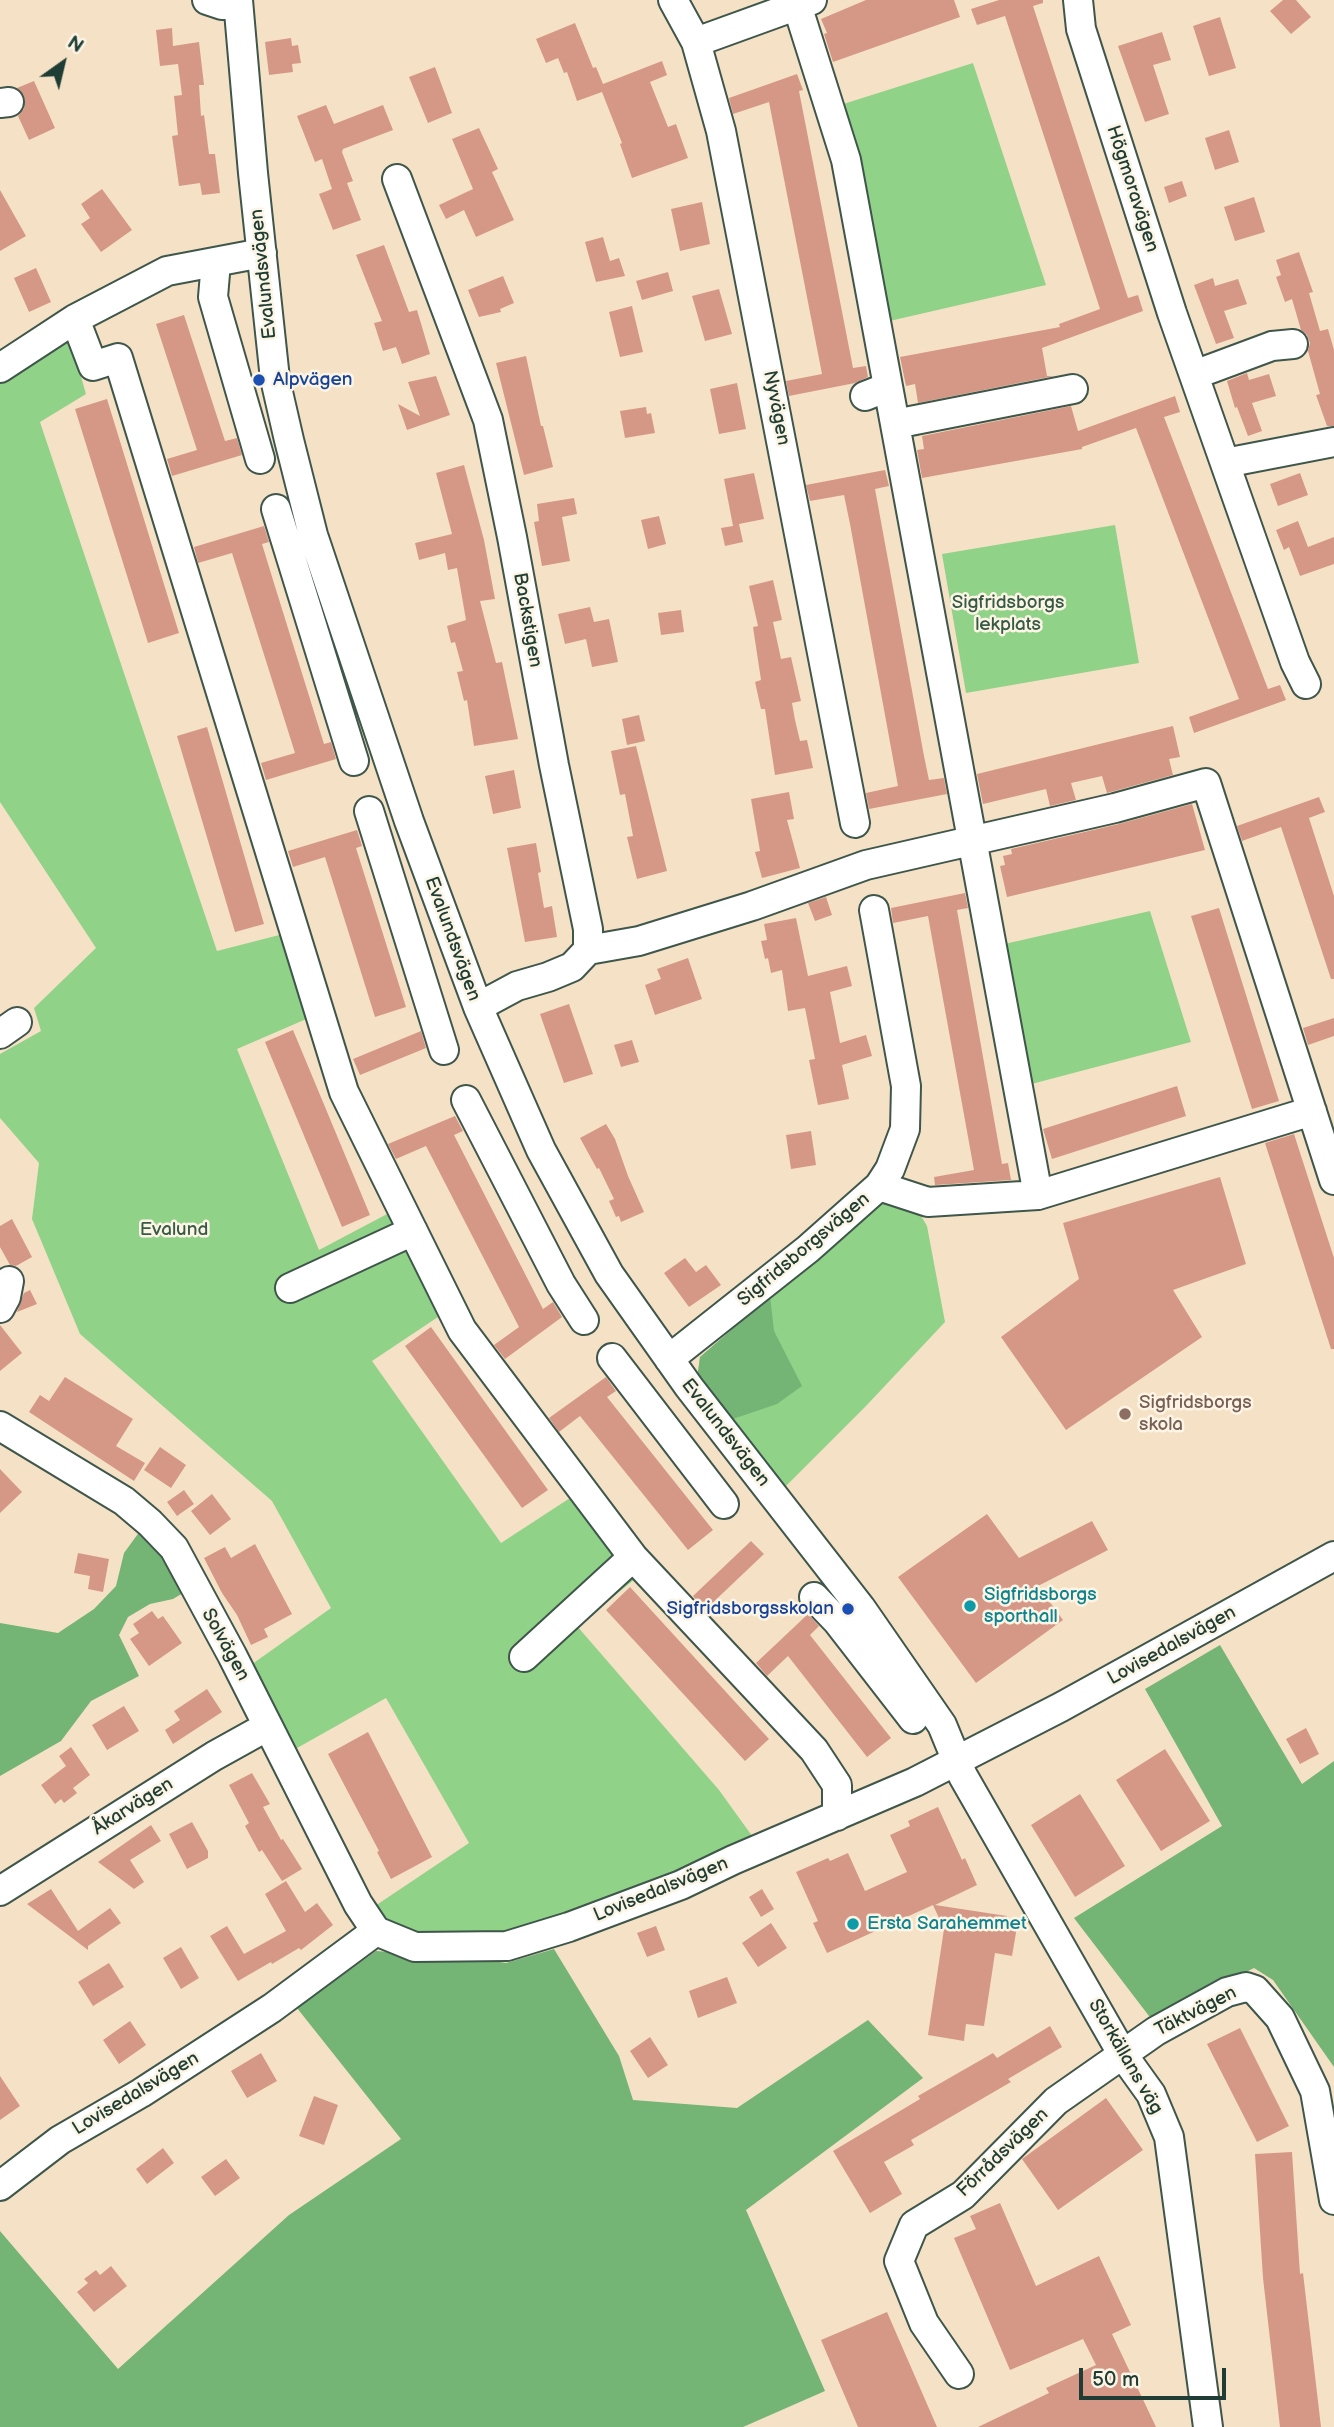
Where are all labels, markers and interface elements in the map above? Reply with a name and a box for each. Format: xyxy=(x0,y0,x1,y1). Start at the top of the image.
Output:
north arrow xyxy=(28,28,98,98)
text: N xyxy=(63,32,87,59)
street label: Högmoravägen xyxy=(1101,123,1163,255)
street label: Evalundsvägen xyxy=(246,208,282,340)
place label: Alpvägen xyxy=(273,369,352,391)
street label: Nyvägen xyxy=(758,369,794,447)
marker: Alpvägen xyxy=(251,372,267,388)
street label: Backstigen xyxy=(507,571,547,669)
park label: Sigfridsborgs lekplats xyxy=(952,592,1064,636)
street label: Evalundsvägen xyxy=(419,874,485,1004)
street label: Sigfridsborgsvägen xyxy=(733,1188,875,1312)
park label: Evalund xyxy=(140,1219,208,1241)
street label: Evalundsvägen xyxy=(676,1374,774,1492)
place label: Sigfridsborgs skola xyxy=(1139,1392,1252,1436)
marker: Sigfridsborgs skola xyxy=(1117,1406,1133,1422)
place label: Sigfridsborgs sporthall xyxy=(984,1584,1097,1628)
place label: Sigfridsborgsskolan xyxy=(667,1598,834,1620)
marker: Sigfridsborgs sporthall xyxy=(962,1598,978,1614)
marker: Sigfridsborgsskolan xyxy=(840,1601,856,1617)
street label: Lovisedalsvägen xyxy=(1104,1601,1240,1691)
street label: Solvägen xyxy=(196,1605,254,1685)
street label: Åkarvägen xyxy=(88,1773,178,1841)
street label: Lovisedalsvägen xyxy=(590,1853,732,1927)
place label: Ersta Sarahemmet xyxy=(867,1913,1027,1935)
marker: Ersta Sarahemmet xyxy=(845,1916,861,1932)
street label: Täktvägen xyxy=(1151,1982,1241,2042)
street label: Storkällans väg xyxy=(1083,1995,1167,2119)
street label: Lovisedalsvägen xyxy=(69,2047,203,2141)
street label: Förrådsvägen xyxy=(952,2104,1054,2202)
scale bar xyxy=(1082,2354,1229,2398)
text: 50 m xyxy=(1092,2367,1139,2392)

